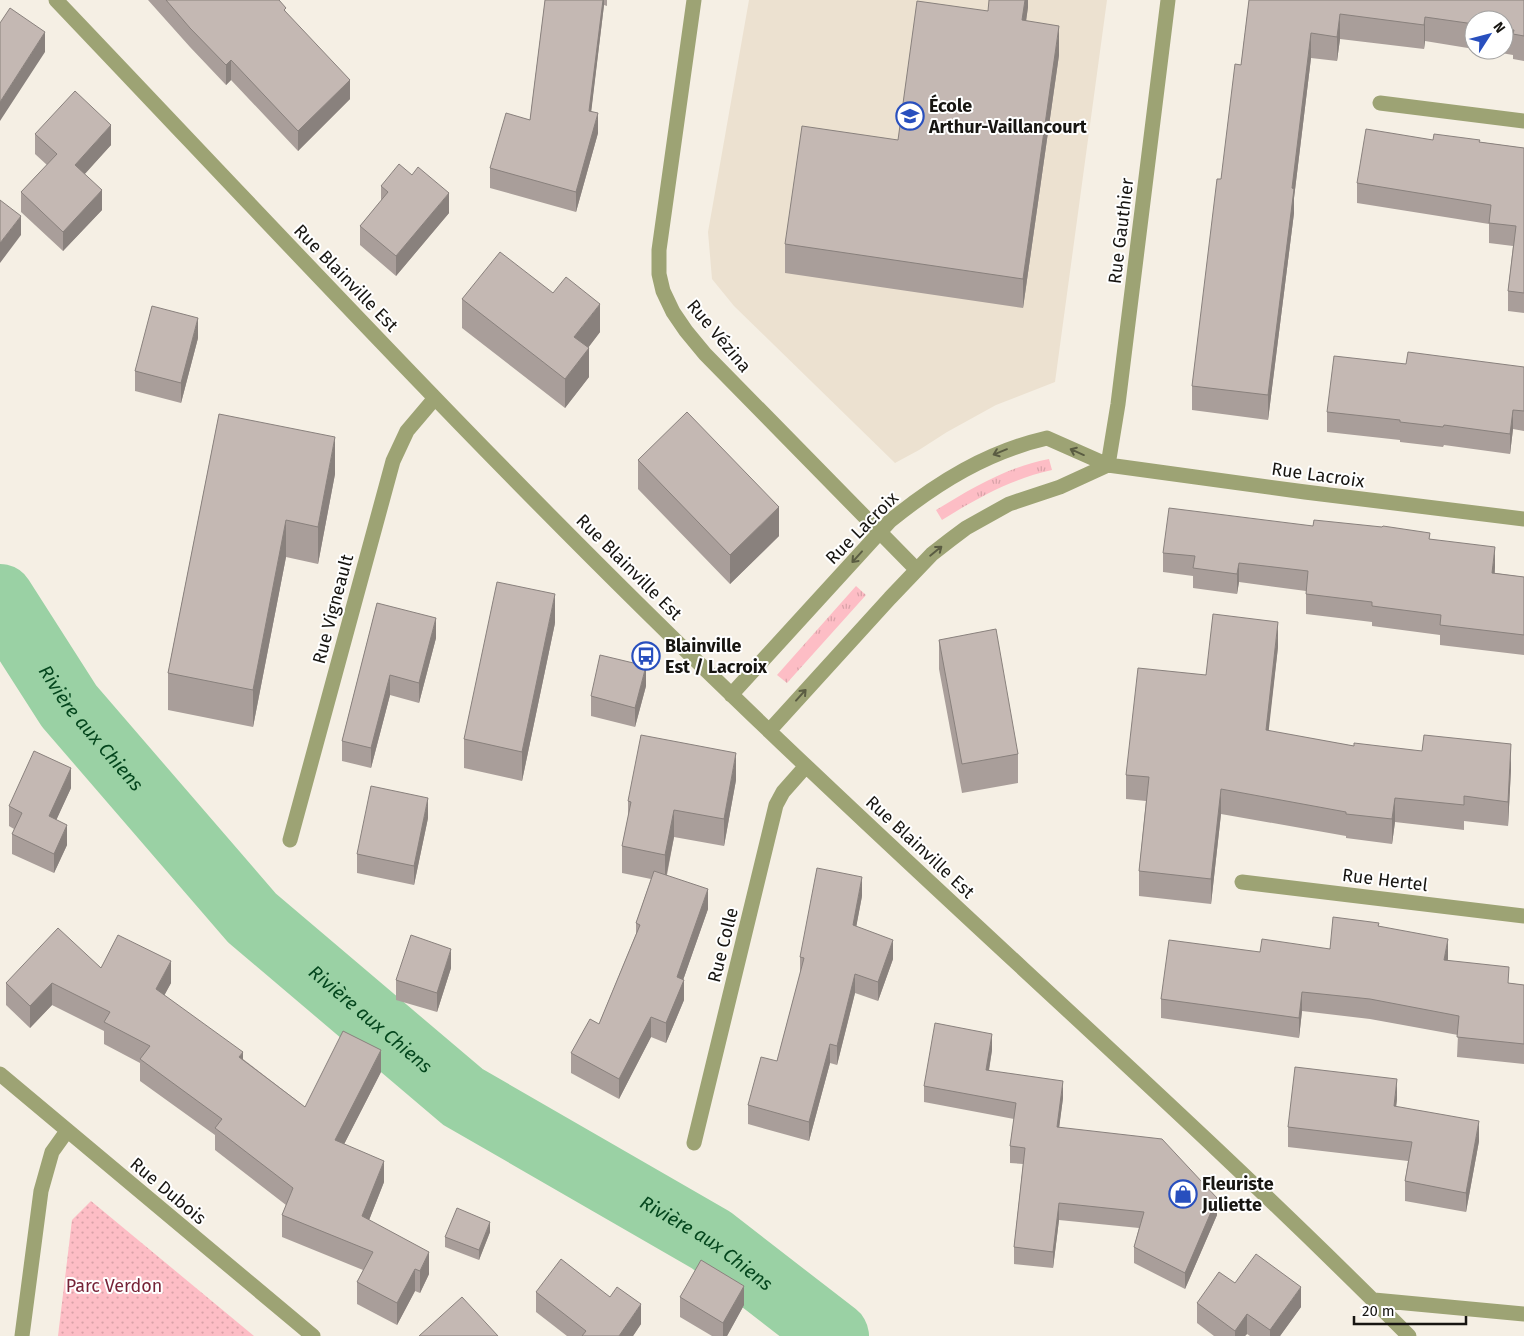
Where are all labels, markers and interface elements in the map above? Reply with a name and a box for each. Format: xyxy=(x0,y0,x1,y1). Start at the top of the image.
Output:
north arrow xyxy=(1464,10,1514,60)
text: N xyxy=(1490,19,1509,36)
place label: École Arthur-Vaillancourt xyxy=(928,94,1088,138)
school or university icon: École Arthur-Vaillancourt xyxy=(895,101,925,131)
street label: Rue Gauthier xyxy=(1104,177,1138,285)
street label: Rue Blainville Est xyxy=(289,220,403,337)
street label: Rue Vézina xyxy=(682,295,756,377)
one-way arrow xyxy=(1070,446,1085,456)
one-way arrow xyxy=(993,449,1008,458)
street label: Rue Lacroix xyxy=(1270,458,1366,492)
street label: Rue Lacroix xyxy=(821,487,903,569)
street label: Rue Blainville Est xyxy=(571,509,687,625)
one-way arrow xyxy=(930,545,943,556)
street label: Rue Vigneault xyxy=(308,551,358,666)
one-way arrow xyxy=(851,551,863,564)
place label: Blainville Est / Lacroix xyxy=(665,635,768,678)
bus stop icon: Blainville Est / Lacroix xyxy=(631,641,661,671)
water label: Rivière aux Chiens xyxy=(34,661,148,796)
one-way arrow xyxy=(796,688,807,701)
street label: Rue Blainville Est xyxy=(861,791,979,903)
street label: Rue Hertel xyxy=(1341,864,1429,896)
street label: Rue Colle xyxy=(703,905,743,985)
water label: Rivière aux Chiens xyxy=(304,960,437,1078)
street label: Rue Dubois xyxy=(125,1153,211,1229)
place label: Fleuriste Juliette xyxy=(1201,1173,1274,1216)
shop icon: Fleuriste Juliette xyxy=(1168,1179,1198,1209)
water label: Rivière aux Chiens xyxy=(636,1191,777,1296)
park label: Parc Verdon xyxy=(66,1275,162,1297)
scale bar xyxy=(1354,1294,1466,1326)
text: 20 m xyxy=(1362,1302,1395,1320)

